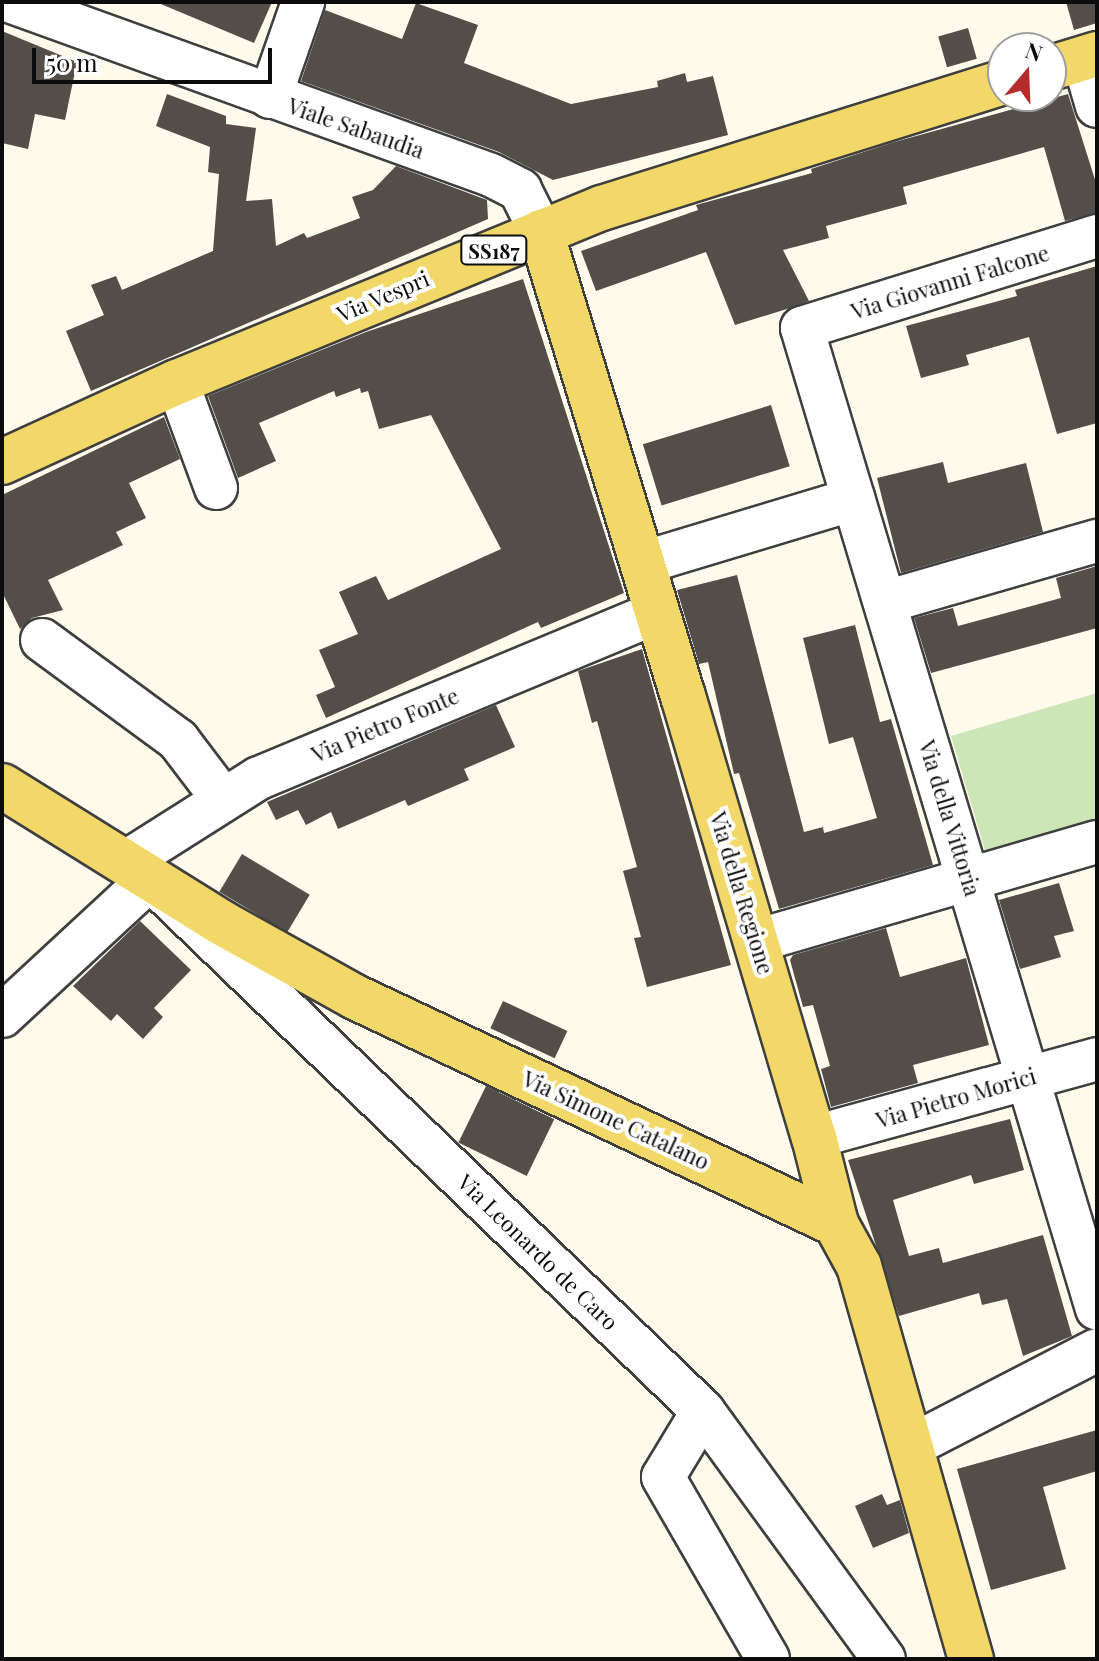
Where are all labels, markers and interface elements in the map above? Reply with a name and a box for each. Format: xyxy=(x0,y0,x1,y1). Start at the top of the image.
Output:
scale bar xyxy=(36,32,276,82)
north arrow xyxy=(987,32,1067,112)
text: N xyxy=(1022,34,1047,68)
text: 50 m xyxy=(46,46,98,78)
street label: Viale Sabaudia xyxy=(284,92,428,164)
road number: SS187 xyxy=(460,234,528,266)
street label: Via Giovanni Falcone xyxy=(848,239,1052,325)
street label: Via Vespri xyxy=(332,265,434,327)
street label: Via Pietro Fonte xyxy=(307,682,463,768)
street label: Via della Vittoria xyxy=(914,736,986,900)
street label: Via della Regione xyxy=(705,808,779,978)
street label: Via Pietro Morici xyxy=(873,1063,1039,1133)
street label: Via Simone Catalano xyxy=(518,1065,714,1175)
street label: Via Leonardo de Caro xyxy=(452,1169,624,1335)

